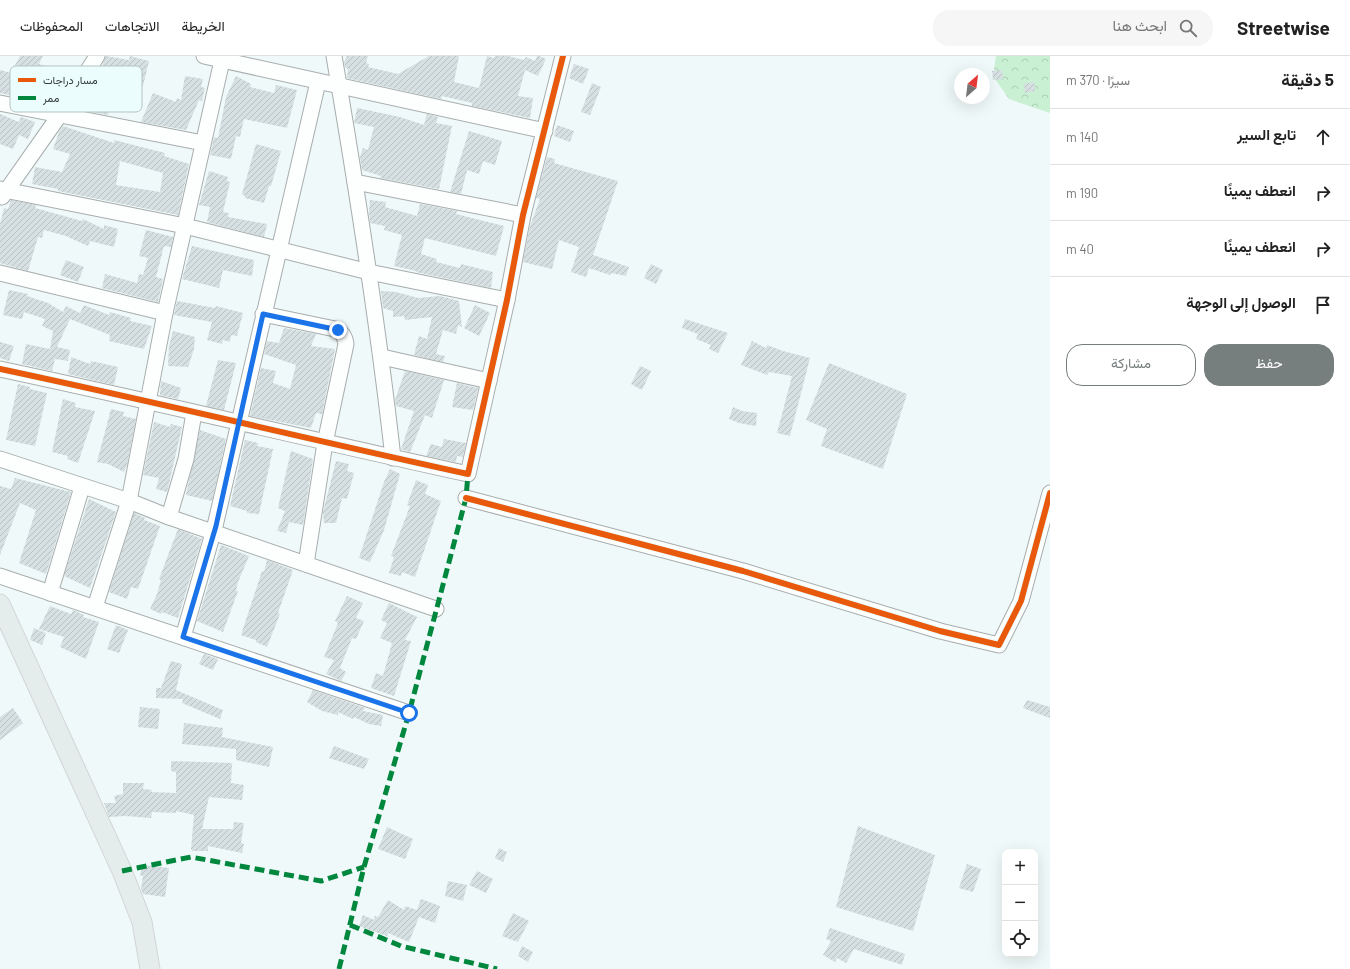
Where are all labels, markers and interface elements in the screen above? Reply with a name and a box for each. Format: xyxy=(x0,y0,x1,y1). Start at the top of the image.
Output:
search box xyxy=(933,10,1213,46)
text: ابحث هنا xyxy=(1113,16,1167,34)
text: Streetwise xyxy=(1237,16,1330,39)
text: المحفوظات xyxy=(20,17,83,34)
text: الاتجاهات xyxy=(105,17,159,34)
text: الخريطة xyxy=(181,17,225,34)
icon: search xyxy=(1177,17,1199,39)
legend xyxy=(10,66,142,112)
north arrow xyxy=(954,68,990,104)
text: 5 دقيقة xyxy=(1281,69,1334,89)
text: سيرًا · 370 m xyxy=(1066,72,1130,88)
text: مسار دراجات xyxy=(43,73,98,87)
text: ممر xyxy=(42,91,60,105)
text: تابع السير xyxy=(1237,125,1296,143)
icon: ahead xyxy=(1312,126,1334,148)
text: 140 m xyxy=(1066,129,1098,145)
text: انعطف يمينًا xyxy=(1224,181,1296,199)
icon: right xyxy=(1312,182,1334,204)
text: 190 m xyxy=(1066,185,1098,201)
text: انعطف يمينًا xyxy=(1224,237,1296,255)
icon: right xyxy=(1312,238,1334,260)
text: 40 m xyxy=(1066,241,1094,257)
text: الوصول إلى الوجهة xyxy=(1186,293,1296,311)
icon: arrive xyxy=(1312,294,1334,316)
route end xyxy=(329,321,347,339)
button: مشاركة xyxy=(1066,344,1196,386)
button: حفظ xyxy=(1204,344,1334,386)
route start xyxy=(400,704,418,722)
map controls xyxy=(1002,849,1038,957)
button: + xyxy=(1002,849,1038,885)
button: − xyxy=(1002,885,1038,921)
button: locate xyxy=(1002,921,1038,957)

